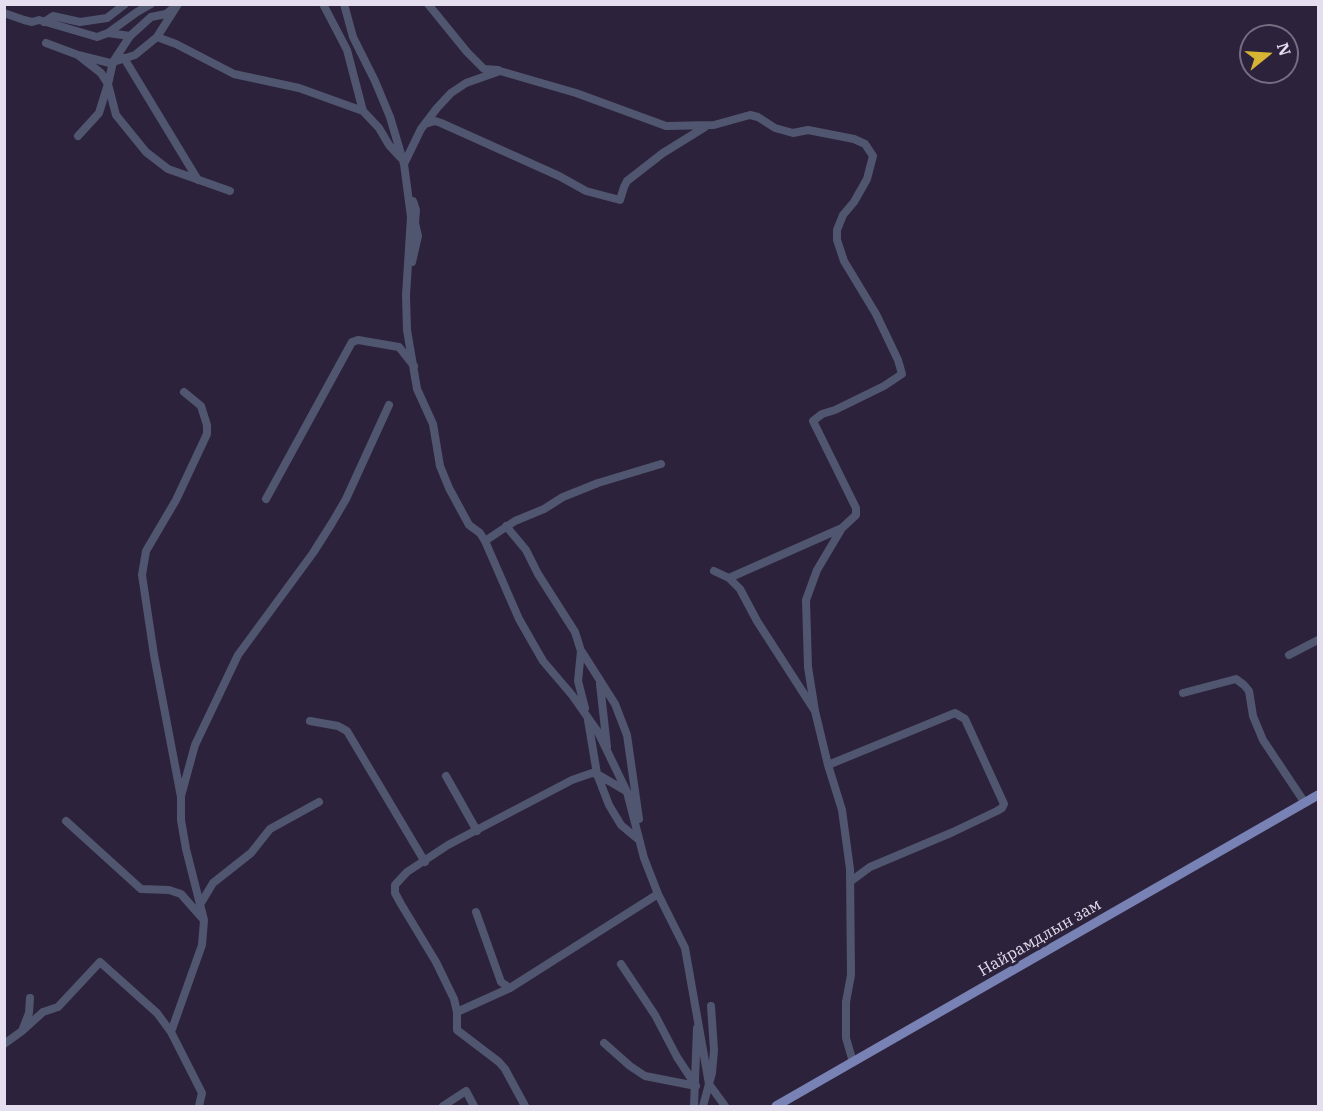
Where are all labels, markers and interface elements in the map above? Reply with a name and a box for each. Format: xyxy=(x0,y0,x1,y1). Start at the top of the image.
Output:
north arrow xyxy=(1239,24,1299,84)
text: N xyxy=(1273,40,1296,58)
street label: Найрамдлын зам xyxy=(975,895,1105,981)

